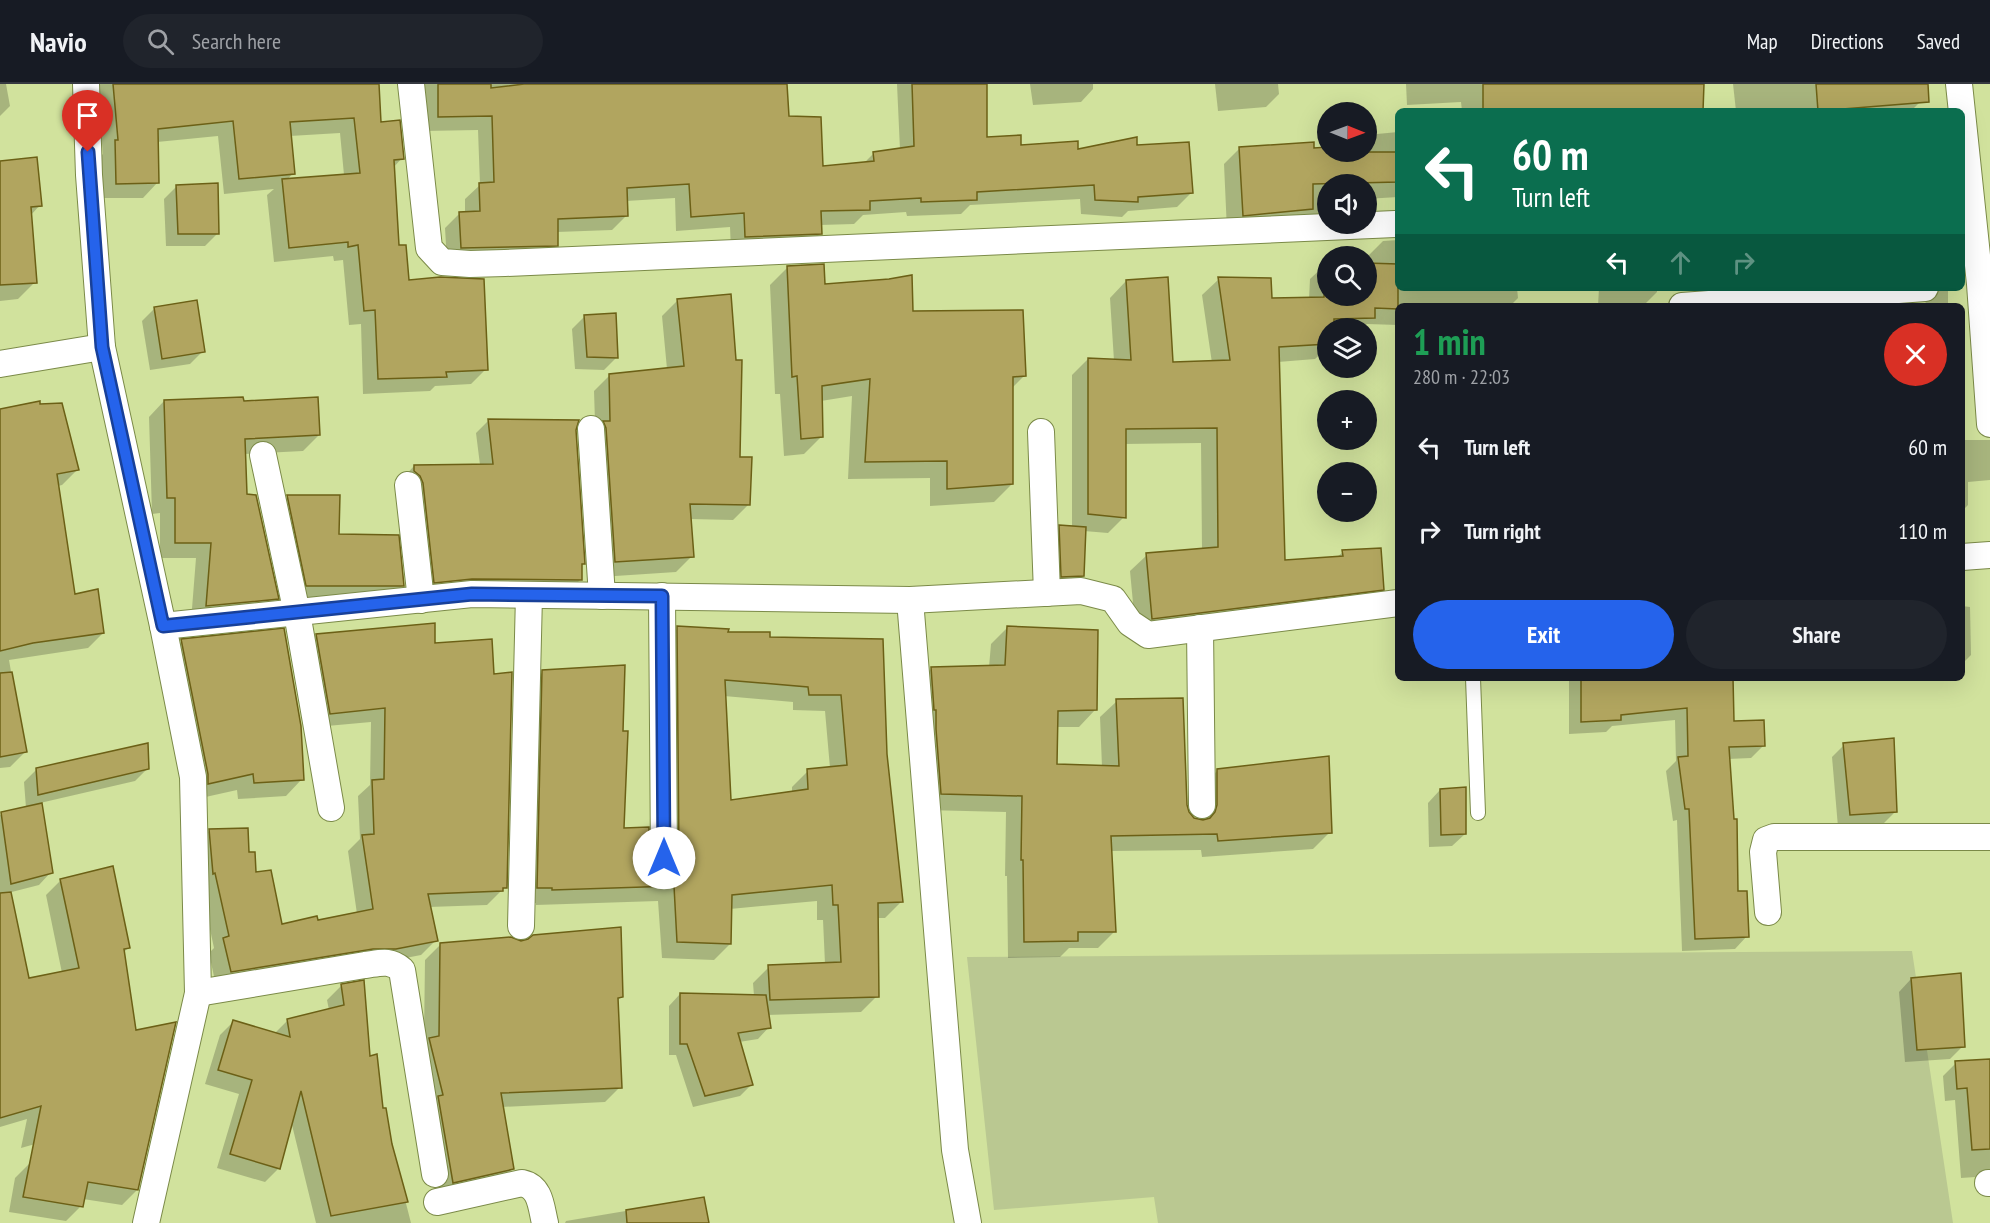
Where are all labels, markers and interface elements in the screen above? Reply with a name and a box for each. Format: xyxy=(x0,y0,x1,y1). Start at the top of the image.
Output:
search box xyxy=(123,14,543,68)
text: Navio xyxy=(30,23,87,60)
icon: search xyxy=(144,25,177,58)
text: Search here xyxy=(192,27,281,55)
text: Map xyxy=(1747,28,1778,55)
text: Directions xyxy=(1811,28,1884,55)
text: Saved xyxy=(1917,28,1960,55)
pin xyxy=(62,90,113,152)
icon: arrive xyxy=(71,99,104,132)
north arrow xyxy=(1317,102,1377,162)
map controls xyxy=(1317,102,1377,522)
text: 60 m xyxy=(1512,127,1589,182)
icon: left xyxy=(1413,132,1491,210)
button: sound xyxy=(1317,174,1377,234)
text: Turn left xyxy=(1512,180,1590,214)
button: search xyxy=(1317,246,1377,306)
icon: left xyxy=(1601,246,1634,279)
icon: ahead xyxy=(1664,246,1697,279)
icon: right xyxy=(1727,246,1760,279)
button: layers xyxy=(1317,318,1377,378)
text: 1 min xyxy=(1413,318,1486,365)
button: close xyxy=(1884,323,1947,386)
text: 280 m · 22:03 xyxy=(1413,364,1510,390)
button: + xyxy=(1317,390,1377,450)
icon: left xyxy=(1413,431,1446,464)
text: Turn left xyxy=(1464,433,1530,461)
text: 60 m xyxy=(1908,433,1947,461)
button: − xyxy=(1317,462,1377,522)
icon: right xyxy=(1413,515,1446,548)
text: Turn right xyxy=(1464,517,1541,545)
text: 110 m xyxy=(1898,517,1947,545)
button: Exit xyxy=(1413,600,1674,669)
button: Share xyxy=(1686,600,1947,669)
position arrow xyxy=(632,826,696,890)

